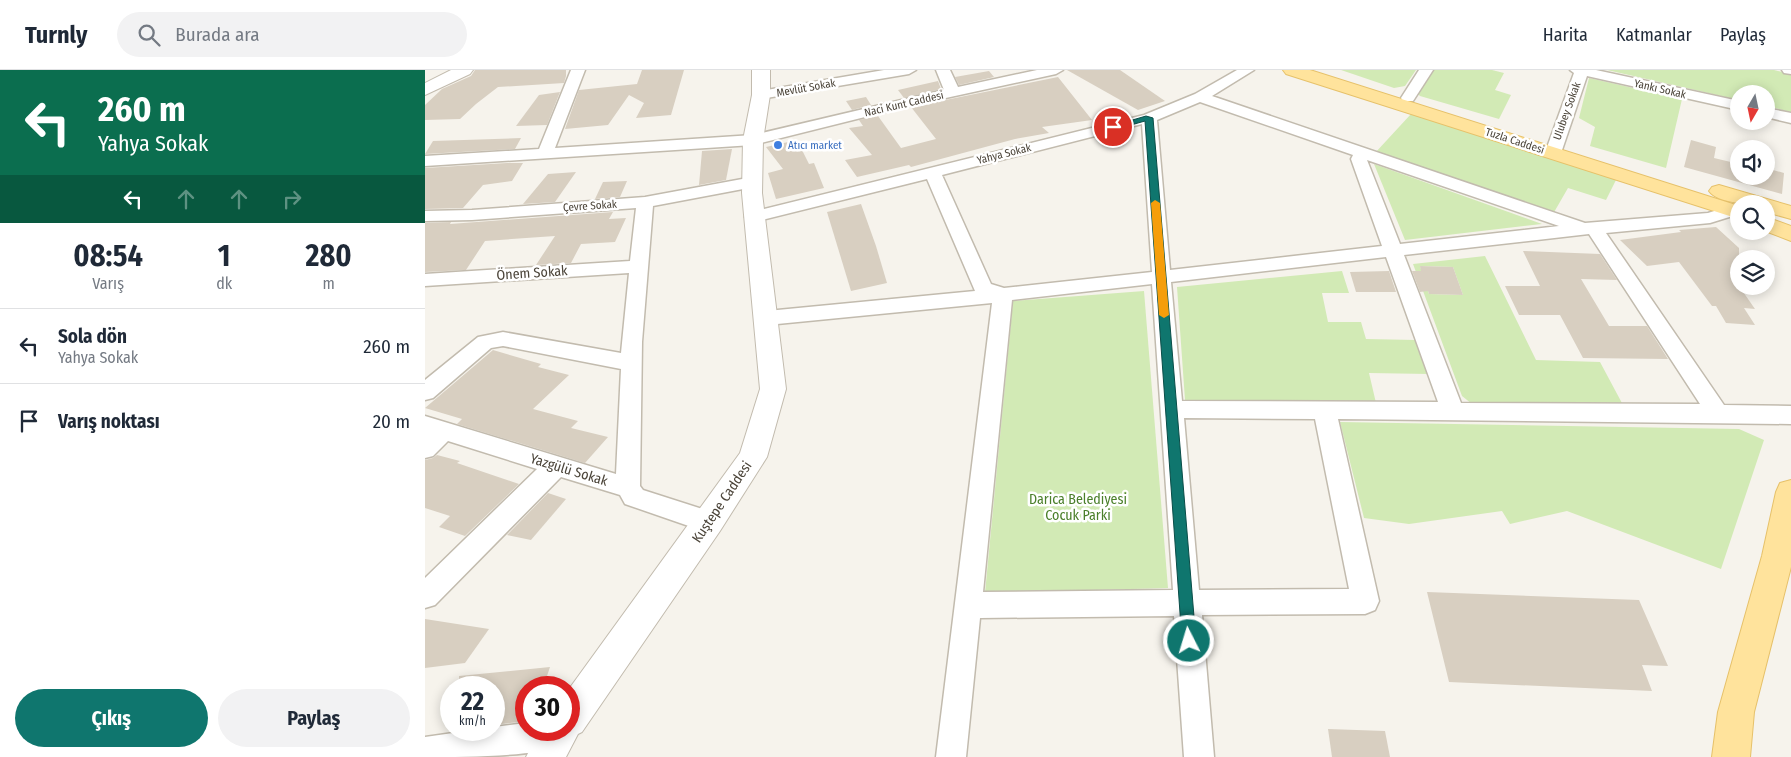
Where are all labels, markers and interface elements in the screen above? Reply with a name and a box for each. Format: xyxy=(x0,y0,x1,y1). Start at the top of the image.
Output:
search box xyxy=(117,12,467,57)
text: Turnly xyxy=(25,21,87,49)
icon: search xyxy=(135,21,163,49)
text: Burada ara xyxy=(175,23,260,46)
text: Harita xyxy=(1543,24,1588,46)
text: Katmanlar xyxy=(1616,24,1692,46)
text: Paylaş xyxy=(1720,24,1766,46)
street label: Mevlüt Sokak xyxy=(775,76,837,100)
street label: Yankı Sokak xyxy=(1633,77,1688,101)
street label: Ulubey Sokak xyxy=(1551,79,1584,142)
north arrow xyxy=(1730,85,1775,130)
map controls xyxy=(1730,85,1775,295)
text: 260 m xyxy=(98,88,186,130)
street label: Naci Kunt Caddesi xyxy=(863,88,945,119)
icon: left xyxy=(15,90,80,155)
pin xyxy=(1092,106,1134,148)
icon: arrive xyxy=(1099,113,1127,141)
street label: Tuzla Caddesi xyxy=(1484,125,1546,157)
text: Yahya Sokak xyxy=(98,130,208,157)
marker: Atıcı market xyxy=(772,139,784,151)
place label: Atıcı market xyxy=(788,139,842,152)
button: sound xyxy=(1730,140,1775,185)
street label: Yahya Sokak xyxy=(976,141,1033,167)
icon: left xyxy=(119,185,147,213)
icon: ahead xyxy=(172,185,200,213)
icon: ahead xyxy=(225,185,253,213)
icon: right xyxy=(278,185,306,213)
button: search xyxy=(1730,195,1775,240)
street label: Çevre Sokak xyxy=(563,198,618,214)
text: 08:54 xyxy=(73,238,143,274)
text: 1 xyxy=(218,238,231,274)
text: 280 xyxy=(306,238,352,274)
button: layers xyxy=(1730,250,1775,295)
street label: Önem Sokak xyxy=(496,261,569,284)
text: Varış xyxy=(92,274,124,293)
text: dk xyxy=(216,274,232,293)
text: m xyxy=(322,274,335,293)
text: Sola dön xyxy=(58,325,127,348)
icon: left xyxy=(15,332,43,360)
text: 260 m xyxy=(363,335,410,358)
text: Yahya Sokak xyxy=(58,348,138,367)
icon: arrive xyxy=(15,407,43,435)
text: Varış noktası xyxy=(58,410,160,433)
text: 20 m xyxy=(373,410,410,433)
street label: Yazgülü Sokak xyxy=(528,450,610,490)
street label: Kuştepe Caddesi xyxy=(688,458,756,546)
park label: Darica Belediyesi Cocuk Parki xyxy=(1029,491,1127,524)
position arrow xyxy=(1162,614,1214,666)
speed limit sign: 30 xyxy=(515,676,580,741)
text: 22 xyxy=(461,687,484,717)
button: Çıkış xyxy=(15,689,208,747)
button: Paylaş xyxy=(218,689,410,747)
text: km/h xyxy=(459,714,486,728)

